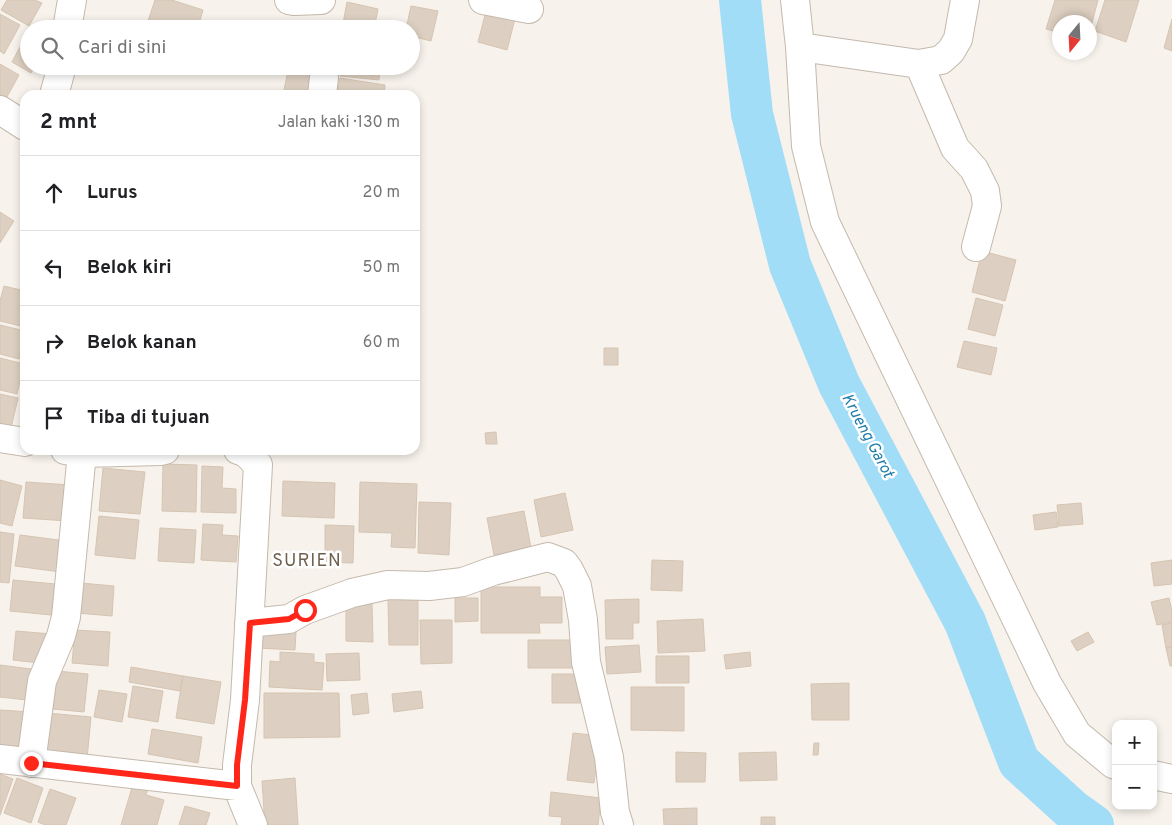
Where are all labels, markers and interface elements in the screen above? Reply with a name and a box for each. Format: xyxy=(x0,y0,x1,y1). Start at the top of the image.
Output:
north arrow xyxy=(1052,15,1097,60)
search box xyxy=(20,20,420,75)
icon: search xyxy=(38,34,66,62)
text: Cari di sini xyxy=(78,36,166,60)
text: 2 mnt xyxy=(40,109,97,136)
text: Jalan kaki · 130 m xyxy=(278,113,400,133)
icon: ahead xyxy=(40,179,68,207)
text: Lurus xyxy=(87,181,138,205)
text: 20 m xyxy=(363,183,400,203)
icon: left xyxy=(40,254,68,282)
text: Belok kiri xyxy=(87,256,172,280)
text: 50 m xyxy=(363,258,400,278)
icon: right xyxy=(40,329,68,357)
text: Belok kanan xyxy=(87,331,197,355)
text: 60 m xyxy=(363,333,400,353)
water label: Krueng Garot xyxy=(836,390,898,483)
icon: arrive xyxy=(40,404,68,432)
text: Tiba di tujuan xyxy=(87,406,210,430)
district label: SURIEN xyxy=(272,550,342,573)
route start xyxy=(294,599,317,622)
map controls xyxy=(1112,720,1157,810)
button: + xyxy=(1112,720,1157,765)
route end xyxy=(20,752,43,775)
button: − xyxy=(1112,765,1157,810)

